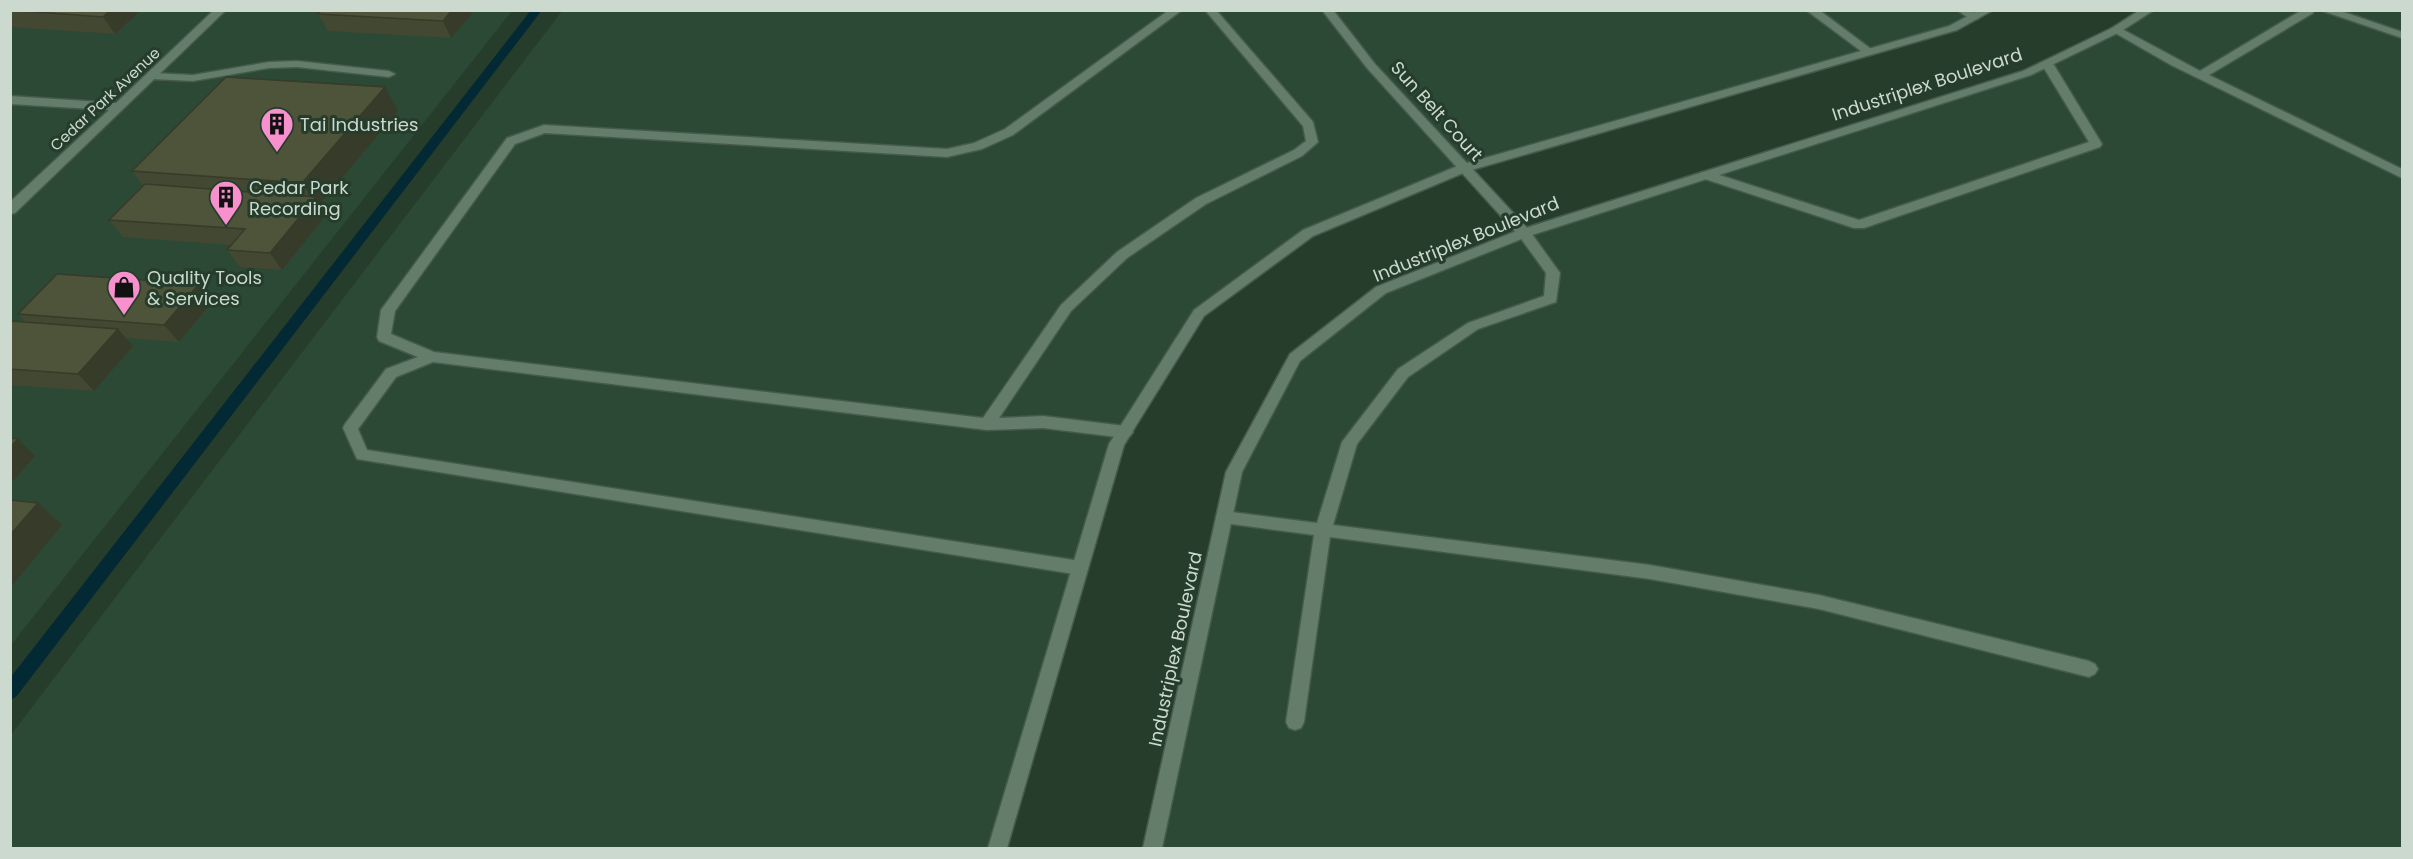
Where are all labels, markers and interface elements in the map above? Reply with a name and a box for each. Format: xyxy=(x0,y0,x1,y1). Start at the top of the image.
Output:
street label: Industriplex Boulevard xyxy=(1829,41,2025,127)
street label: Cedar Park Avenue xyxy=(45,42,165,156)
street label: Sun Belt Court xyxy=(1385,56,1489,166)
building icon: Tai Industries xyxy=(259,106,295,153)
place label: Tai Industries xyxy=(300,112,418,137)
place label: Cedar Park Recording xyxy=(249,175,349,221)
building icon: Cedar Park Recording xyxy=(208,179,244,226)
street label: Industriplex Boulevard xyxy=(1369,190,1563,288)
place label: Quality Tools & Services xyxy=(147,265,262,311)
shop icon: Quality Tools & Services xyxy=(106,269,142,316)
street label: Industriplex Boulevard xyxy=(1142,549,1208,749)

